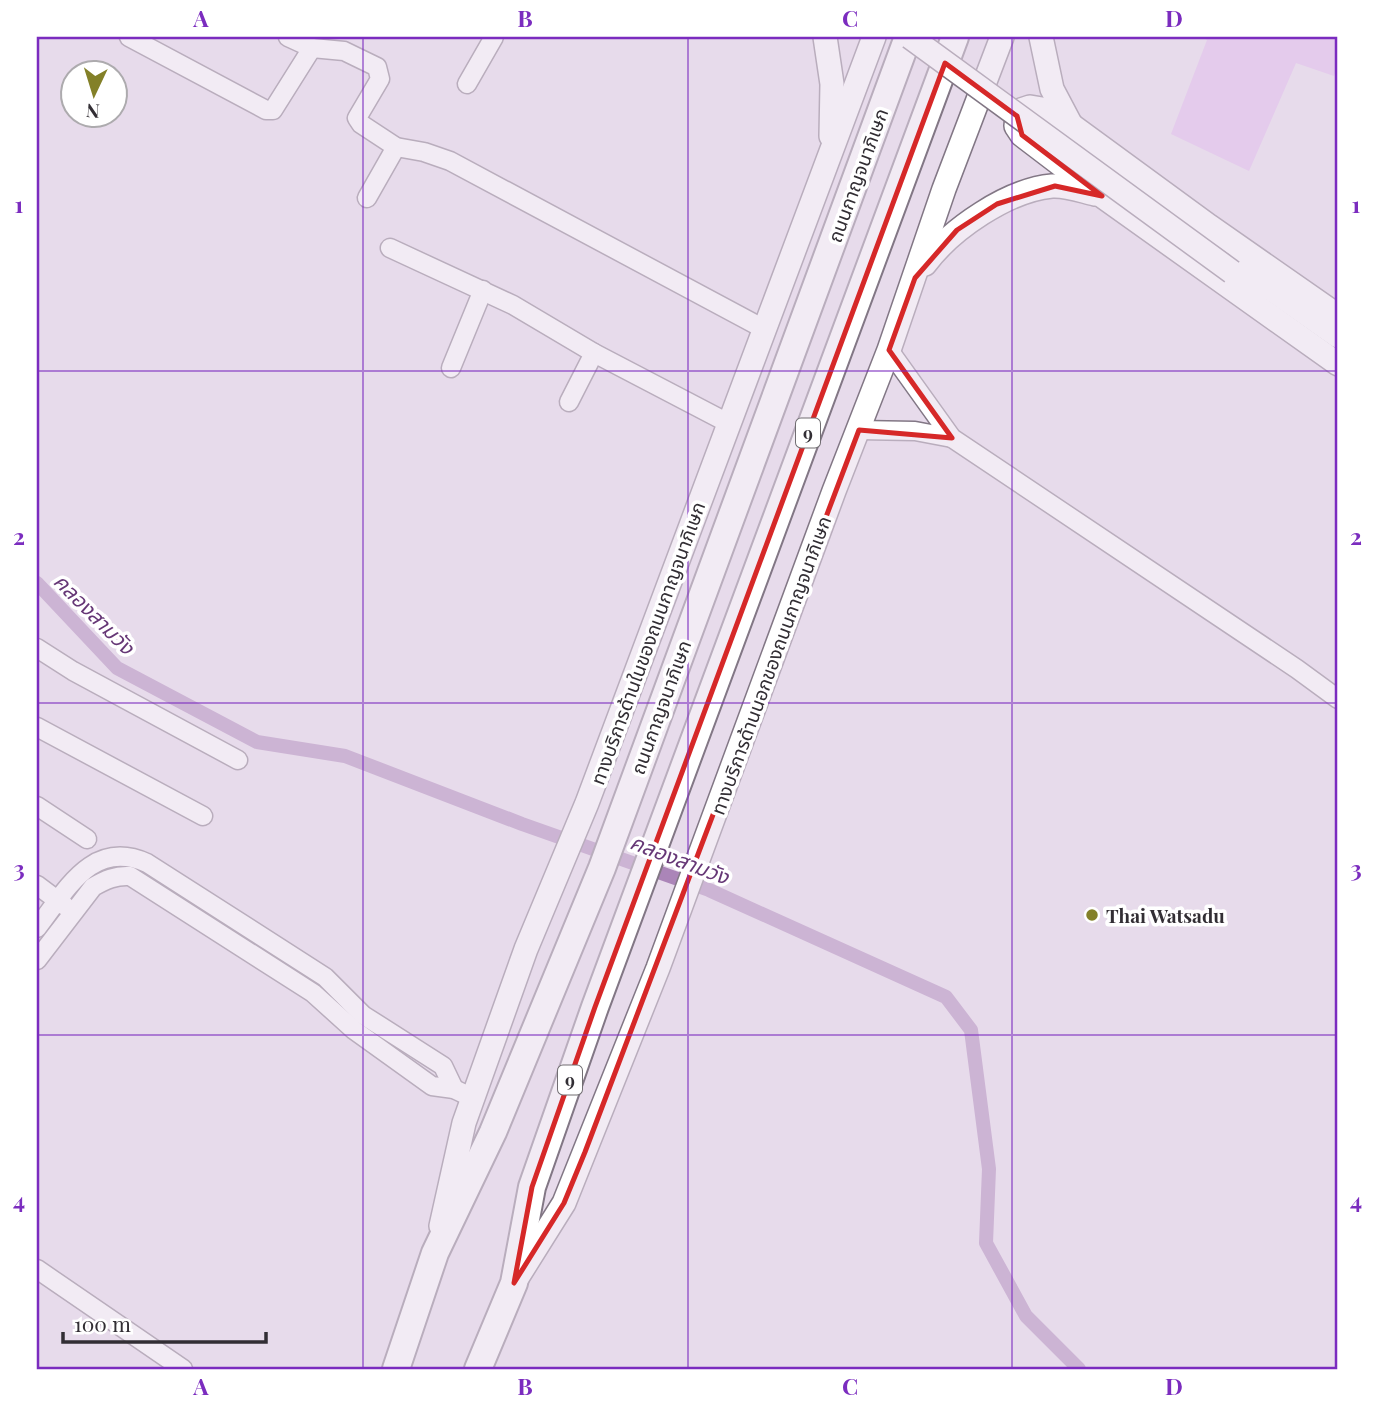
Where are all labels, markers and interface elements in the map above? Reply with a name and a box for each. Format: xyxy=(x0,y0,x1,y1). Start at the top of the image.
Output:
text: A xyxy=(192,2,209,33)
text: B xyxy=(517,2,533,33)
text: C xyxy=(842,2,858,33)
text: D xyxy=(1165,2,1183,33)
north arrow xyxy=(60,60,130,130)
text: N xyxy=(85,98,100,125)
street label: ถนนกาญจนาภิเษก xyxy=(821,104,893,246)
text: 1 xyxy=(15,188,24,219)
text: 1 xyxy=(1352,188,1361,219)
road number: 9 xyxy=(796,418,820,447)
street label: ทางบริการด้านในของถนนกาญจนาภิเษก xyxy=(585,499,709,787)
street label: ทางบริการด้านนอกของถนนกาญจนาภิเษก xyxy=(704,512,836,818)
text: 2 xyxy=(13,520,25,551)
text: 2 xyxy=(1350,520,1362,551)
water label: คลองสามวัง xyxy=(49,567,143,661)
street label: ถนนกาญจนาภิเษก xyxy=(625,637,695,777)
water label: คลองสามวัง xyxy=(627,826,735,890)
text: 3 xyxy=(13,852,25,883)
text: 3 xyxy=(1350,852,1362,883)
place label: Thai Watsadu xyxy=(1106,902,1225,928)
marker: Thai Watsadu xyxy=(1084,907,1100,923)
road number: 9 xyxy=(558,1065,582,1094)
text: 4 xyxy=(13,1184,25,1215)
text: 4 xyxy=(1350,1184,1362,1215)
scale bar xyxy=(63,1301,266,1345)
text: 100 m xyxy=(74,1309,131,1337)
text: A xyxy=(192,1370,209,1401)
text: B xyxy=(517,1370,533,1401)
text: C xyxy=(842,1370,858,1401)
text: D xyxy=(1165,1370,1183,1401)

